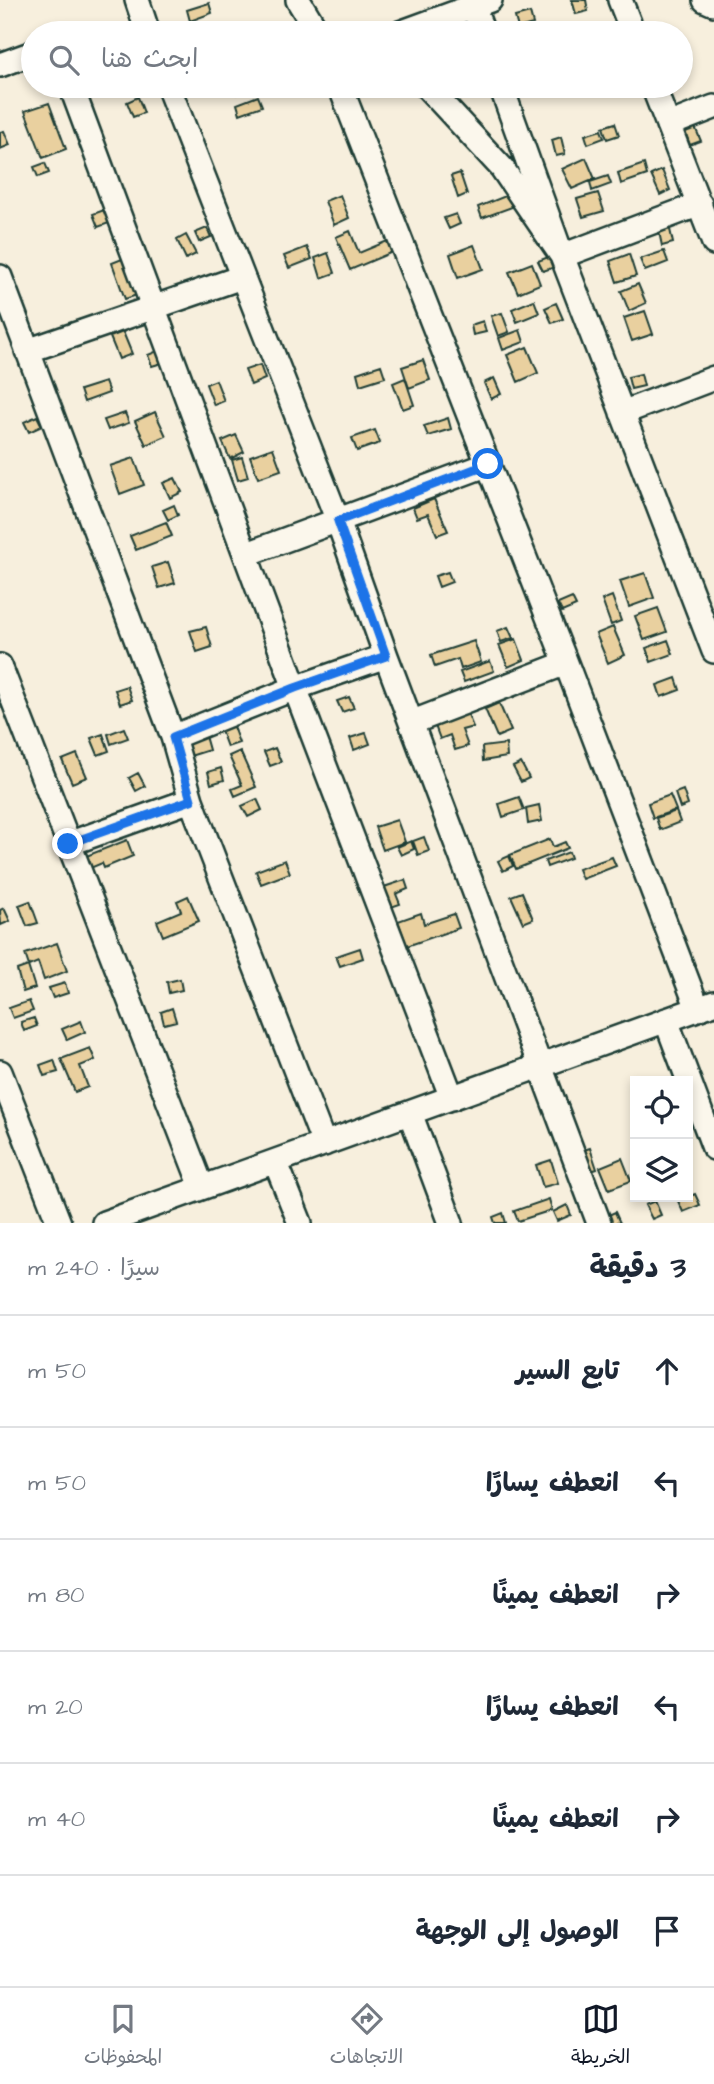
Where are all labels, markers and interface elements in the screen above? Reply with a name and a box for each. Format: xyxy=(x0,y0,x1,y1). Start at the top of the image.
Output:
search box xyxy=(21,21,693,98)
icon: search xyxy=(45,41,83,79)
text: ابحث هنا xyxy=(101,41,198,77)
route start xyxy=(472,448,503,479)
route end xyxy=(52,828,83,859)
map controls xyxy=(630,1076,693,1202)
button: locate xyxy=(630,1076,693,1139)
button: layers xyxy=(630,1139,693,1202)
text: 3 دقيقة xyxy=(590,1247,686,1289)
text: سيرًا · 240 m xyxy=(28,1252,160,1284)
icon: ahead xyxy=(648,1352,686,1390)
text: تابع السير xyxy=(516,1353,619,1389)
text: 50 m xyxy=(28,1355,86,1387)
icon: left xyxy=(648,1464,686,1502)
text: انعطف يسارًا xyxy=(486,1465,619,1501)
text: 50 m xyxy=(28,1467,86,1499)
icon: right xyxy=(648,1576,686,1614)
text: انعطف يمينًا xyxy=(492,1577,619,1613)
text: 80 m xyxy=(28,1579,85,1611)
icon: left xyxy=(648,1688,686,1726)
text: انعطف يسارًا xyxy=(486,1689,619,1725)
text: 20 m xyxy=(28,1691,83,1723)
icon: right xyxy=(648,1800,686,1838)
text: انعطف يمينًا xyxy=(492,1801,619,1837)
text: 40 m xyxy=(28,1803,85,1835)
icon: arrive xyxy=(648,1912,686,1950)
text: الوصول إلى الوجهة xyxy=(415,1913,619,1949)
tab: المحفوظات xyxy=(84,2000,162,2073)
tab: الاتجاهات xyxy=(330,2000,403,2073)
tab: الخريطة xyxy=(571,2000,630,2073)

